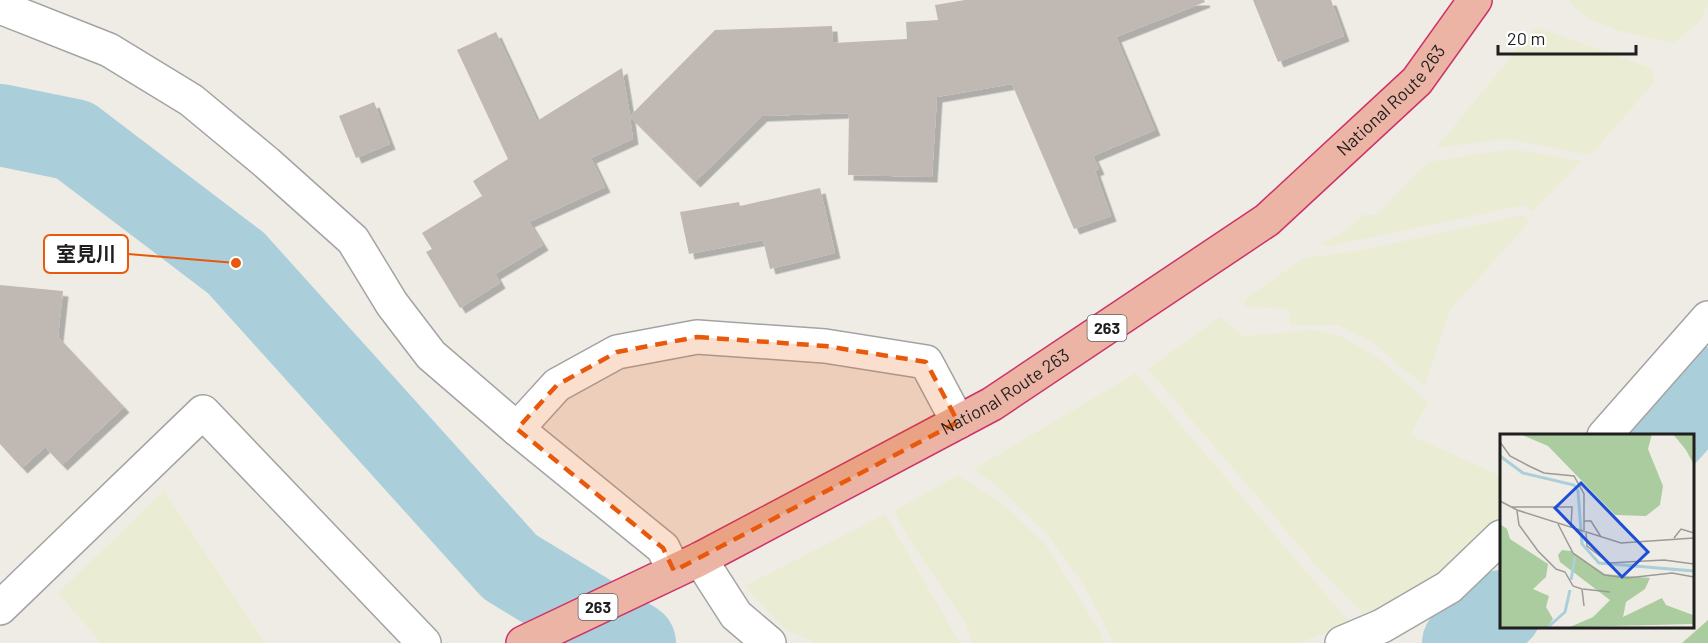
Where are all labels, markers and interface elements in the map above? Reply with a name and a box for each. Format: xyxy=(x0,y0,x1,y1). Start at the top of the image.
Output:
scale bar xyxy=(1498,18,1636,56)
text: 20 m xyxy=(1507,27,1545,49)
street label: National Route 263 xyxy=(1332,40,1449,160)
callout: 室見川 xyxy=(44,235,128,273)
text: 室見川 xyxy=(56,241,116,265)
road number: 263 xyxy=(1088,315,1126,341)
street label: National Route 263 xyxy=(937,343,1073,439)
inset map xyxy=(1500,434,1693,628)
road number: 263 xyxy=(578,594,618,620)

